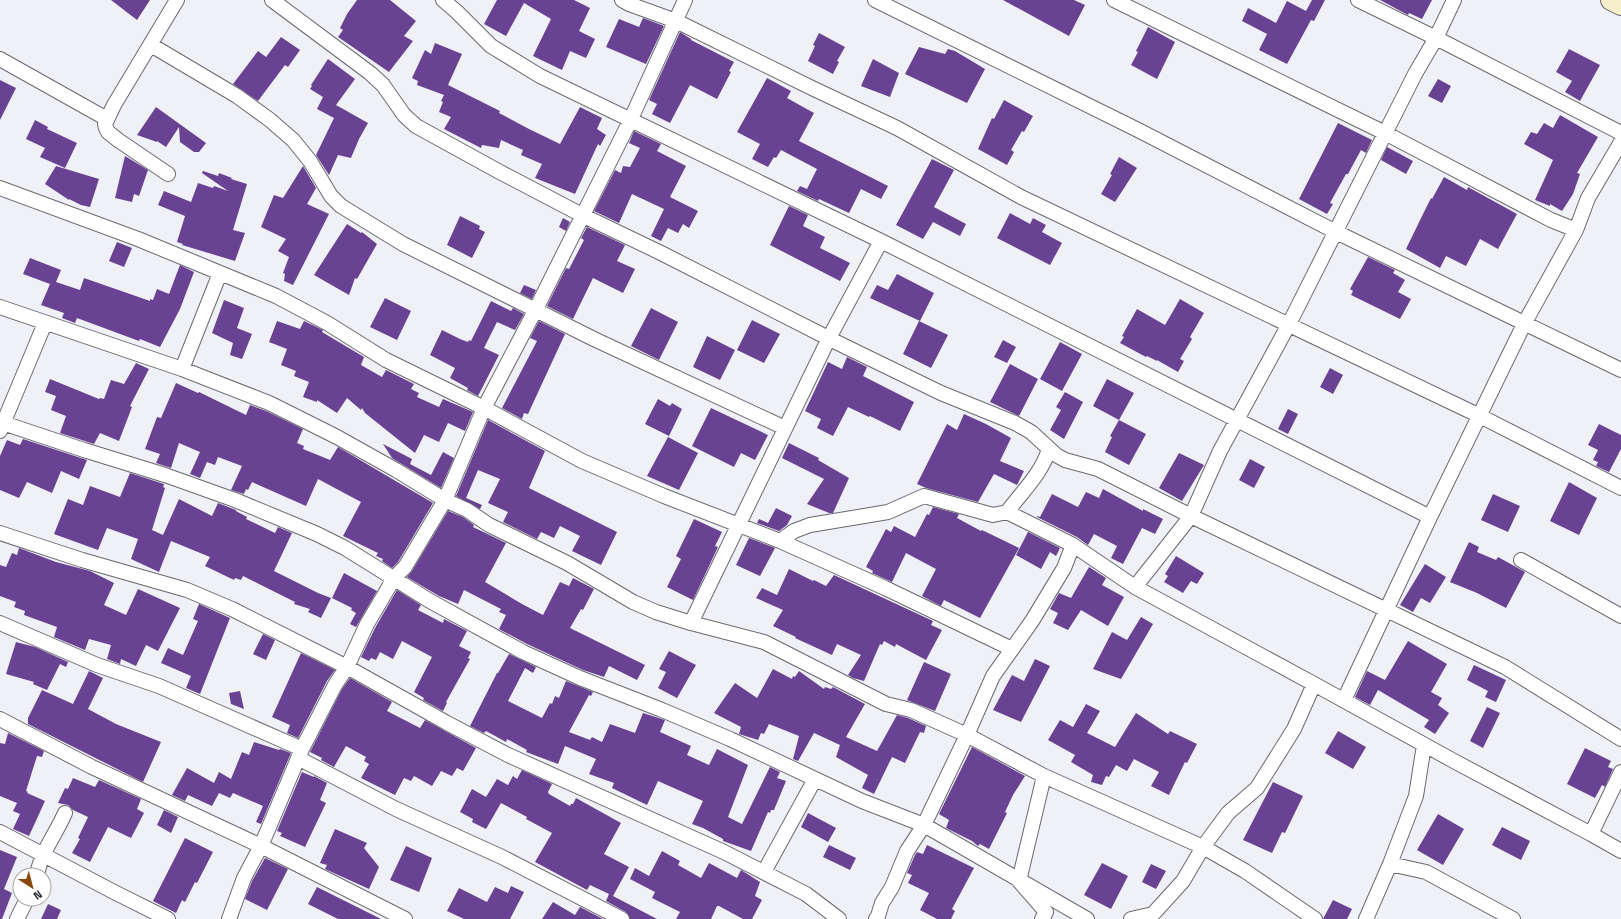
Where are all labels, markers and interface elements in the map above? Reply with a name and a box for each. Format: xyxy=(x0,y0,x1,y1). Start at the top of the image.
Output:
north arrow xyxy=(12,867,52,907)
text: N xyxy=(31,887,45,903)

